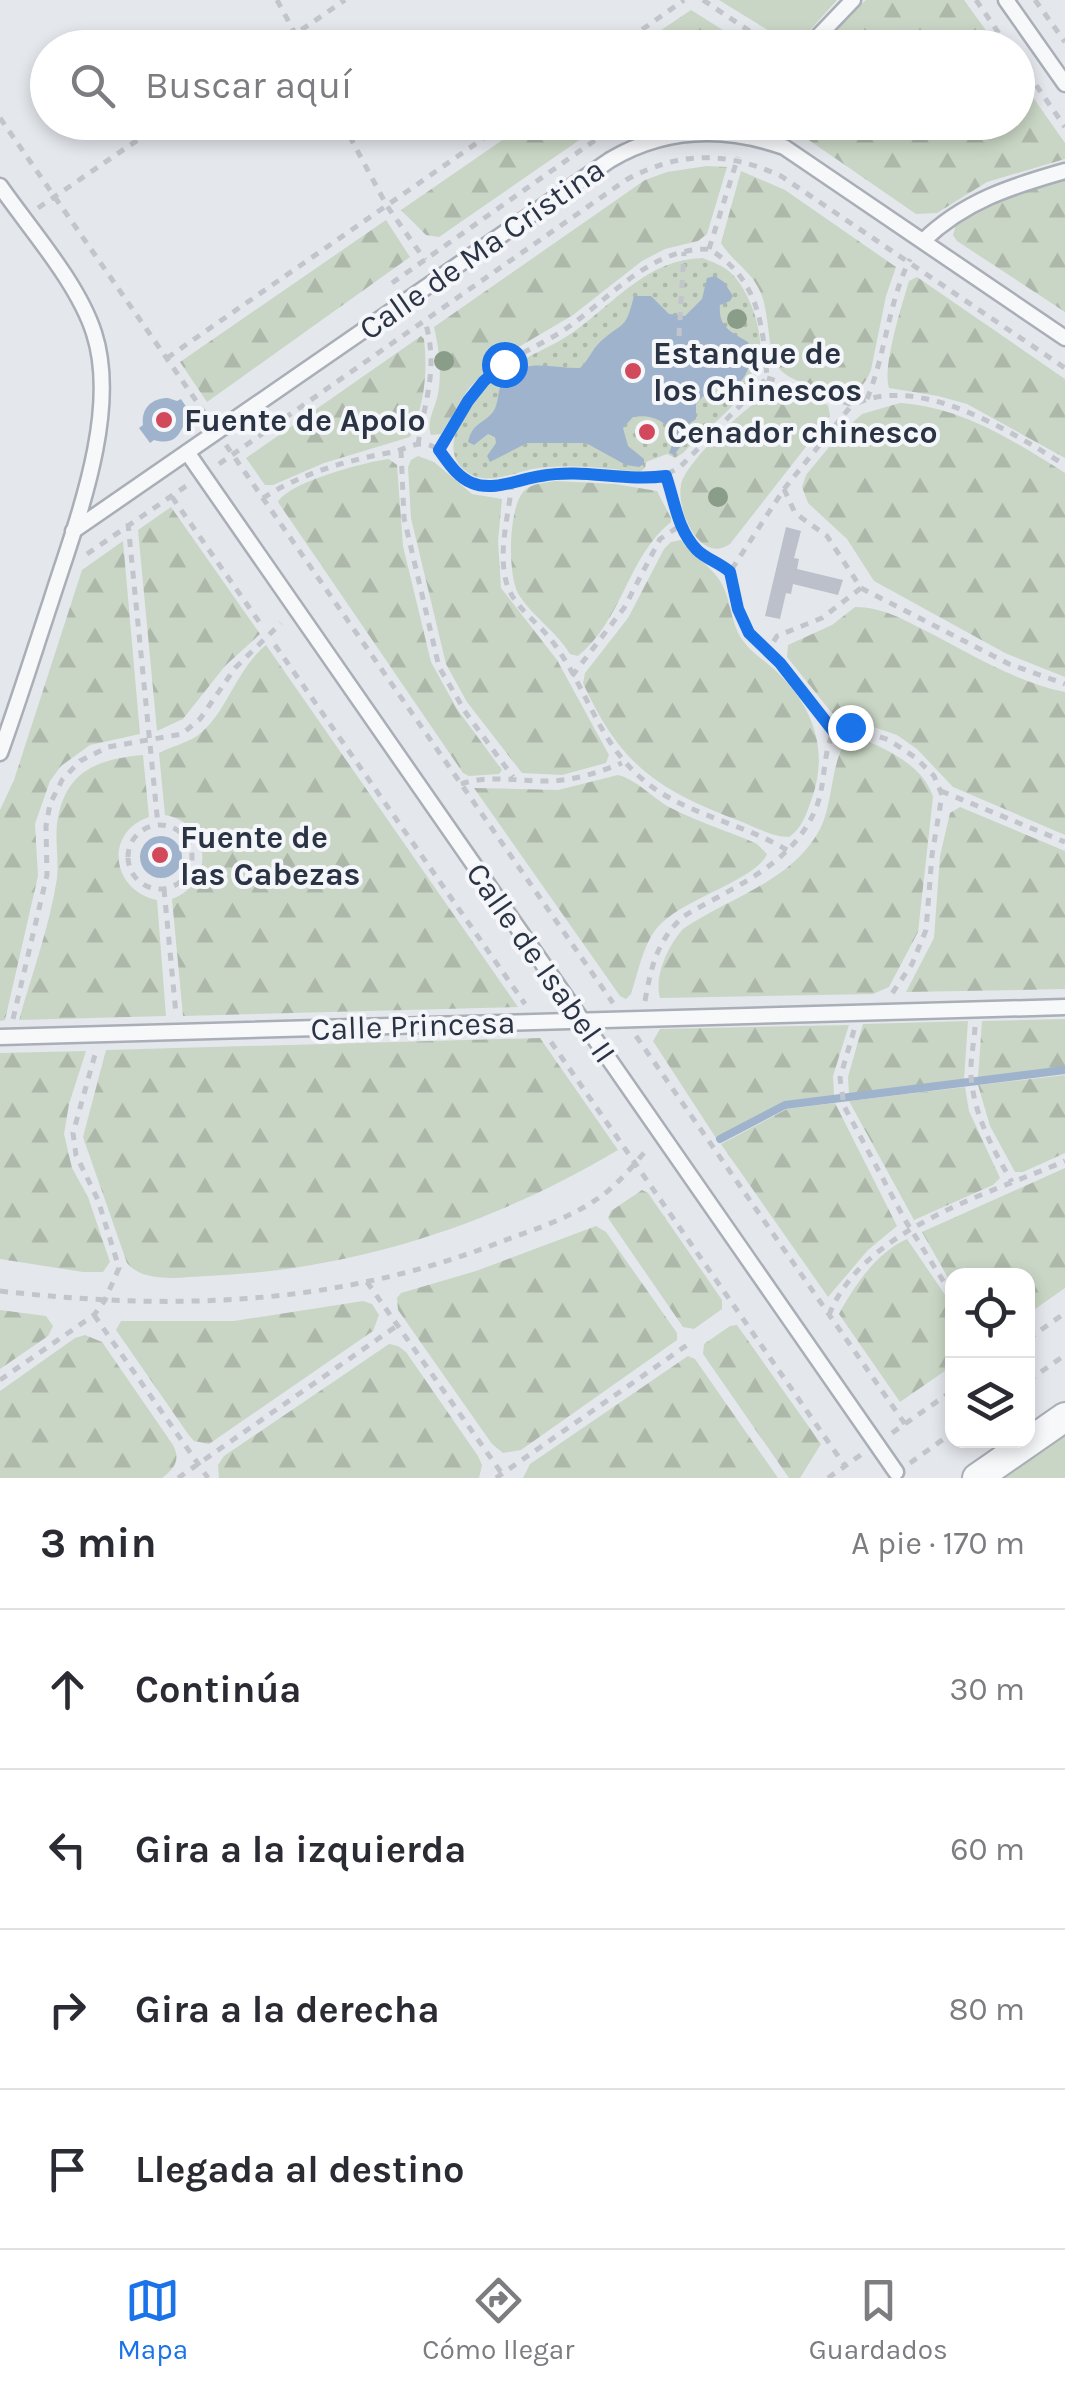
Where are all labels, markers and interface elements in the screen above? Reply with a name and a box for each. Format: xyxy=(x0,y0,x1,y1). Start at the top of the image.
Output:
search box xyxy=(30,30,1035,140)
icon: search xyxy=(65,58,120,113)
text: Buscar aquí xyxy=(145,63,352,108)
street label: Calle de Mª Cristina xyxy=(352,151,612,347)
place label: Estanque de los Chinescos xyxy=(653,335,862,409)
route start xyxy=(482,342,528,388)
marker: Estanque de los Chinescos xyxy=(622,360,644,382)
place label: Fuente de Apolo xyxy=(184,402,426,439)
marker: Fuente de Apolo xyxy=(153,409,175,431)
place label: Cenador chinesco xyxy=(667,414,938,451)
marker: Cenador chinesco xyxy=(636,421,658,443)
route end xyxy=(828,705,874,751)
place label: Fuente de las Cabezas xyxy=(180,819,360,893)
marker: Fuente de las Cabezas xyxy=(149,844,171,866)
street label: Calle de Isabel II xyxy=(458,856,624,1070)
street label: Calle Princesa xyxy=(310,1004,516,1048)
map controls xyxy=(945,1268,1035,1448)
button: locate xyxy=(945,1268,1035,1358)
button: layers xyxy=(945,1358,1035,1448)
text: 3 min xyxy=(40,1518,157,1568)
text: A pie · 170 m xyxy=(851,1525,1025,1562)
icon: ahead xyxy=(40,1662,95,1717)
text: Continúa xyxy=(135,1667,301,1712)
text: 30 m xyxy=(950,1671,1025,1708)
icon: left xyxy=(40,1822,95,1877)
text: Gira a la izquierda xyxy=(135,1827,467,1872)
text: 60 m xyxy=(950,1831,1025,1868)
icon: right xyxy=(40,1982,95,2037)
text: Gira a la derecha xyxy=(135,1987,440,2032)
text: 80 m xyxy=(949,1991,1025,2028)
icon: arrive xyxy=(40,2142,95,2197)
text: Llegada al destino xyxy=(135,2147,465,2192)
tab: Mapa xyxy=(117,2273,188,2366)
tab: Cómo llegar xyxy=(422,2273,574,2366)
tab: Guardados xyxy=(809,2273,948,2366)

